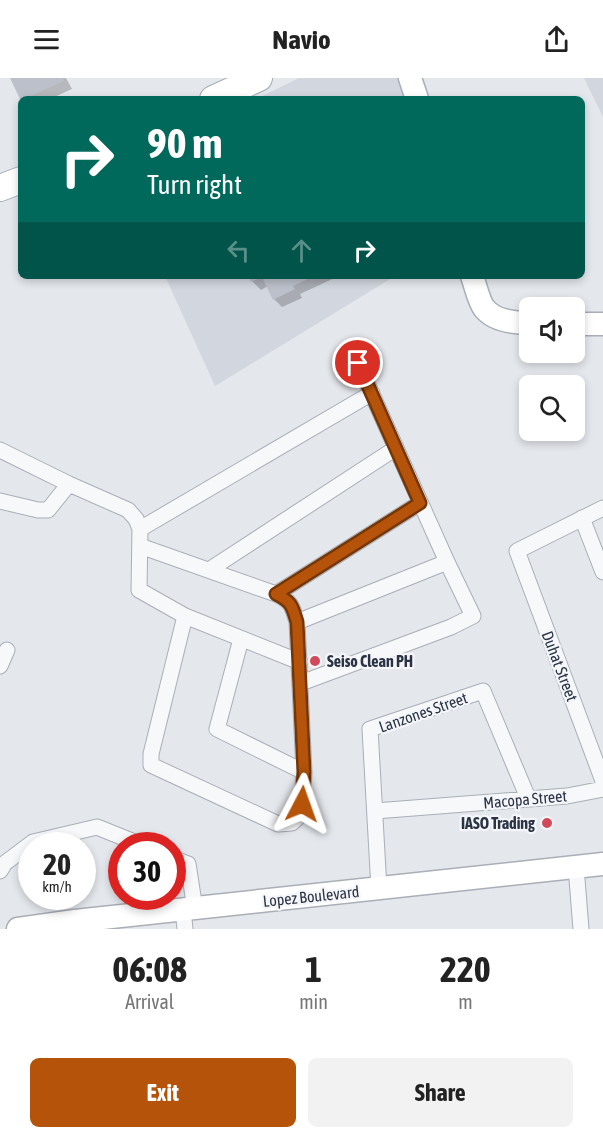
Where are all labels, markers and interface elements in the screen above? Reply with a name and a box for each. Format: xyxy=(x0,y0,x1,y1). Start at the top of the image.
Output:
icon: menu xyxy=(30,23,63,56)
icon: share xyxy=(540,23,573,56)
text: Navio xyxy=(272,24,331,55)
text: 90 m xyxy=(147,119,222,167)
icon: right xyxy=(48,120,126,198)
text: Turn right xyxy=(147,169,242,200)
icon: left xyxy=(222,234,255,267)
icon: ahead xyxy=(285,234,318,267)
icon: right xyxy=(348,234,381,267)
map controls xyxy=(519,297,585,441)
button: sound xyxy=(519,297,585,363)
pin xyxy=(332,337,383,388)
icon: arrive xyxy=(341,346,374,379)
button: search xyxy=(519,375,585,441)
street label: Duhat Street xyxy=(538,628,582,704)
place label: Seiso Clean PH xyxy=(327,652,413,670)
marker: Seiso Clean PH xyxy=(308,654,322,668)
street label: Lanzones Street xyxy=(376,688,470,736)
position arrow xyxy=(270,772,334,836)
street label: Macopa Street xyxy=(482,786,568,813)
place label: IASO Trading xyxy=(461,814,535,832)
marker: IASO Trading xyxy=(540,816,554,830)
speed limit sign: 30 xyxy=(108,832,186,910)
text: 20 xyxy=(43,847,71,881)
text: km/h xyxy=(42,878,72,895)
street label: Lopez Boulevard xyxy=(262,882,360,911)
text: 06:08 xyxy=(112,948,187,990)
text: 1 xyxy=(305,948,322,990)
text: 220 xyxy=(440,948,491,990)
text: Arrival xyxy=(125,990,174,1013)
text: min xyxy=(299,990,328,1013)
text: m xyxy=(458,990,473,1013)
button: Exit xyxy=(30,1058,296,1127)
button: Share xyxy=(308,1058,573,1127)

